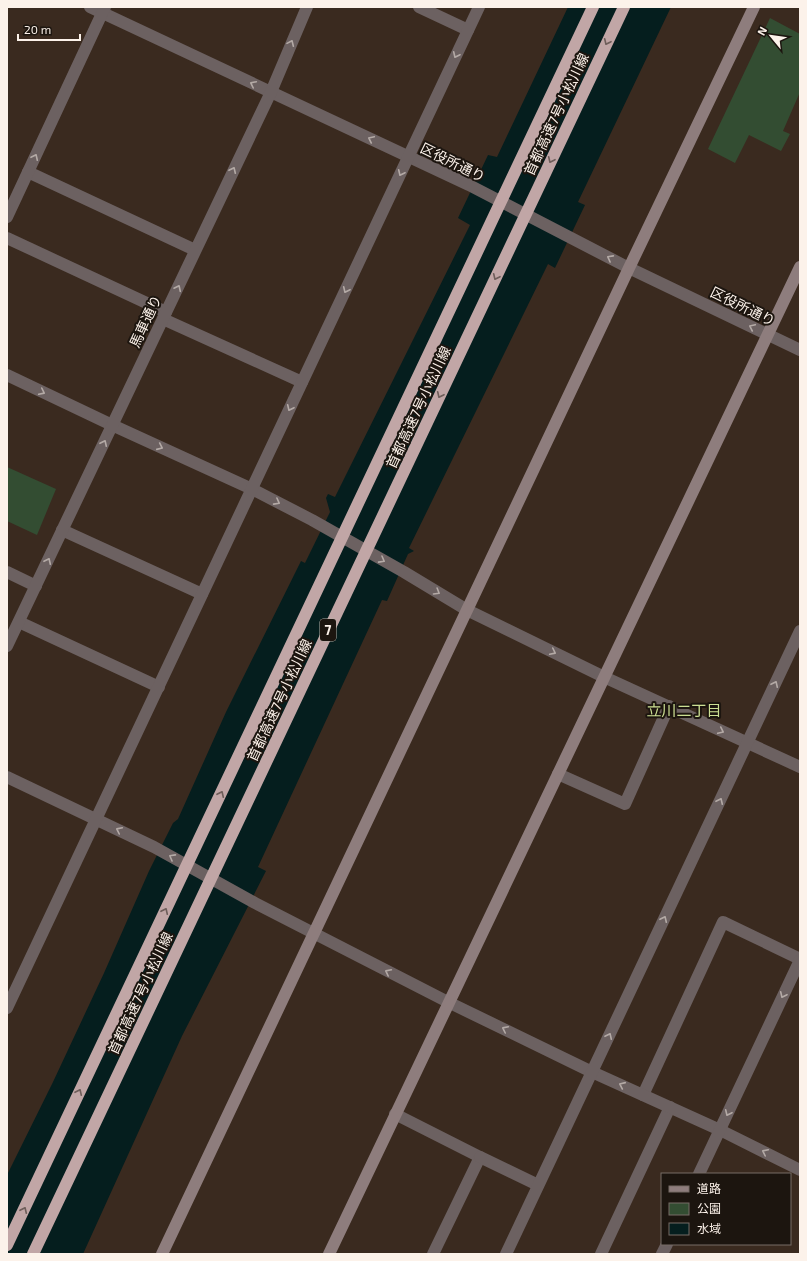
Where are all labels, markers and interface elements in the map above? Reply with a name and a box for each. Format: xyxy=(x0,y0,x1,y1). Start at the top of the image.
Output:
scale bar xyxy=(18,16,80,42)
north arrow xyxy=(751,16,791,56)
text: 20 m xyxy=(24,22,51,36)
text: N xyxy=(754,24,769,38)
one-way arrow xyxy=(604,38,612,46)
one-way arrow xyxy=(286,40,294,48)
street label: 首都高速7号小松川線 xyxy=(520,50,592,178)
one-way arrow xyxy=(453,51,461,58)
one-way arrow xyxy=(250,81,257,89)
one-way arrow xyxy=(367,136,375,144)
street label: 区役所通り xyxy=(418,139,488,185)
one-way arrow xyxy=(30,153,38,161)
one-way arrow xyxy=(548,155,556,163)
one-way arrow xyxy=(228,167,236,175)
one-way arrow xyxy=(398,168,406,176)
one-way arrow xyxy=(607,256,614,263)
one-way arrow xyxy=(493,273,501,281)
street label: 区役所通り xyxy=(708,283,778,329)
one-way arrow xyxy=(173,285,181,292)
one-way arrow xyxy=(343,286,351,293)
street label: 馬車通り xyxy=(125,292,165,350)
one-way arrow xyxy=(749,324,757,332)
street label: 首都高速7号小松川線 xyxy=(382,343,454,471)
one-way arrow xyxy=(38,387,45,395)
one-way arrow xyxy=(437,390,445,398)
one-way arrow xyxy=(287,403,295,411)
one-way arrow xyxy=(99,440,107,448)
one-way arrow xyxy=(155,442,163,450)
one-way arrow xyxy=(273,498,281,505)
one-way arrow xyxy=(378,556,386,563)
one-way arrow xyxy=(43,557,51,565)
one-way arrow xyxy=(433,588,440,595)
road number: 7 xyxy=(320,619,336,641)
street label: 首都高速7号小松川線 xyxy=(243,636,315,764)
one-way arrow xyxy=(548,647,556,654)
one-way arrow xyxy=(770,680,778,688)
district label: 立川二丁目 xyxy=(646,701,722,719)
one-way arrow xyxy=(717,726,724,734)
one-way arrow xyxy=(216,791,224,798)
one-way arrow xyxy=(715,798,723,806)
one-way arrow xyxy=(115,827,123,835)
one-way arrow xyxy=(169,854,176,862)
one-way arrow xyxy=(160,908,168,916)
one-way arrow xyxy=(659,915,667,923)
street label: 首都高速7号小松川線 xyxy=(104,929,176,1057)
one-way arrow xyxy=(385,969,392,976)
one-way arrow xyxy=(780,991,788,998)
one-way arrow xyxy=(501,1026,509,1034)
one-way arrow xyxy=(604,1033,612,1041)
one-way arrow xyxy=(619,1082,626,1090)
one-way arrow xyxy=(74,1089,82,1097)
one-way arrow xyxy=(725,1108,733,1116)
one-way arrow xyxy=(762,1149,769,1157)
legend xyxy=(661,1173,791,1245)
text: 道路 xyxy=(697,1181,721,1195)
text: 公園 xyxy=(697,1201,721,1215)
one-way arrow xyxy=(19,1206,27,1214)
text: 水域 xyxy=(697,1221,721,1235)

